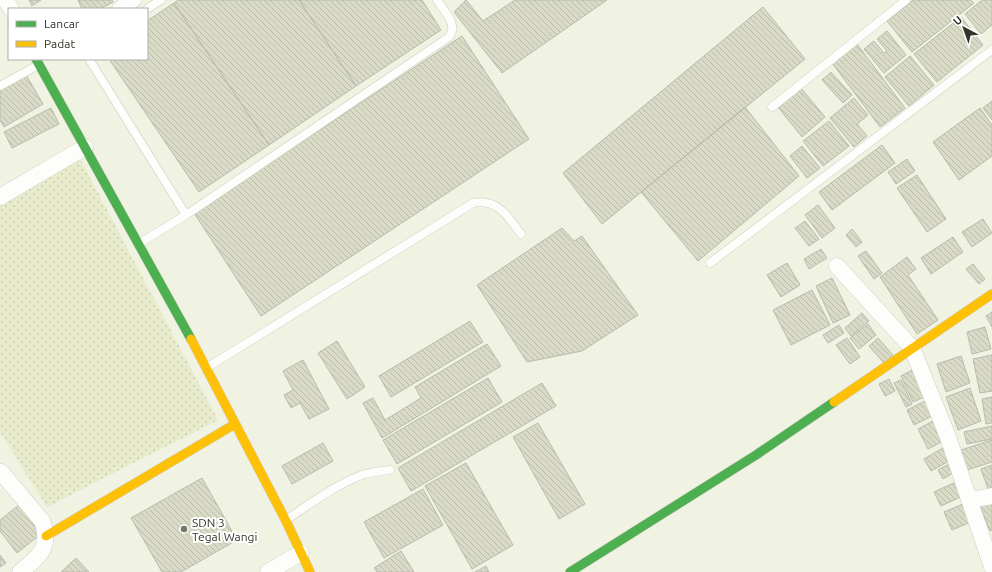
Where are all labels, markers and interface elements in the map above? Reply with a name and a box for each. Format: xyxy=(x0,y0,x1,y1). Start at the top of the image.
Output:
legend xyxy=(8,8,148,60)
north arrow xyxy=(944,8,984,48)
text: U xyxy=(951,13,964,28)
text: Lancar xyxy=(44,17,80,30)
text: Padat xyxy=(44,37,75,50)
place label: SDN 3 Tegal Wangi xyxy=(192,516,257,543)
marker: SDN 3 Tegal Wangi xyxy=(179,524,189,534)

